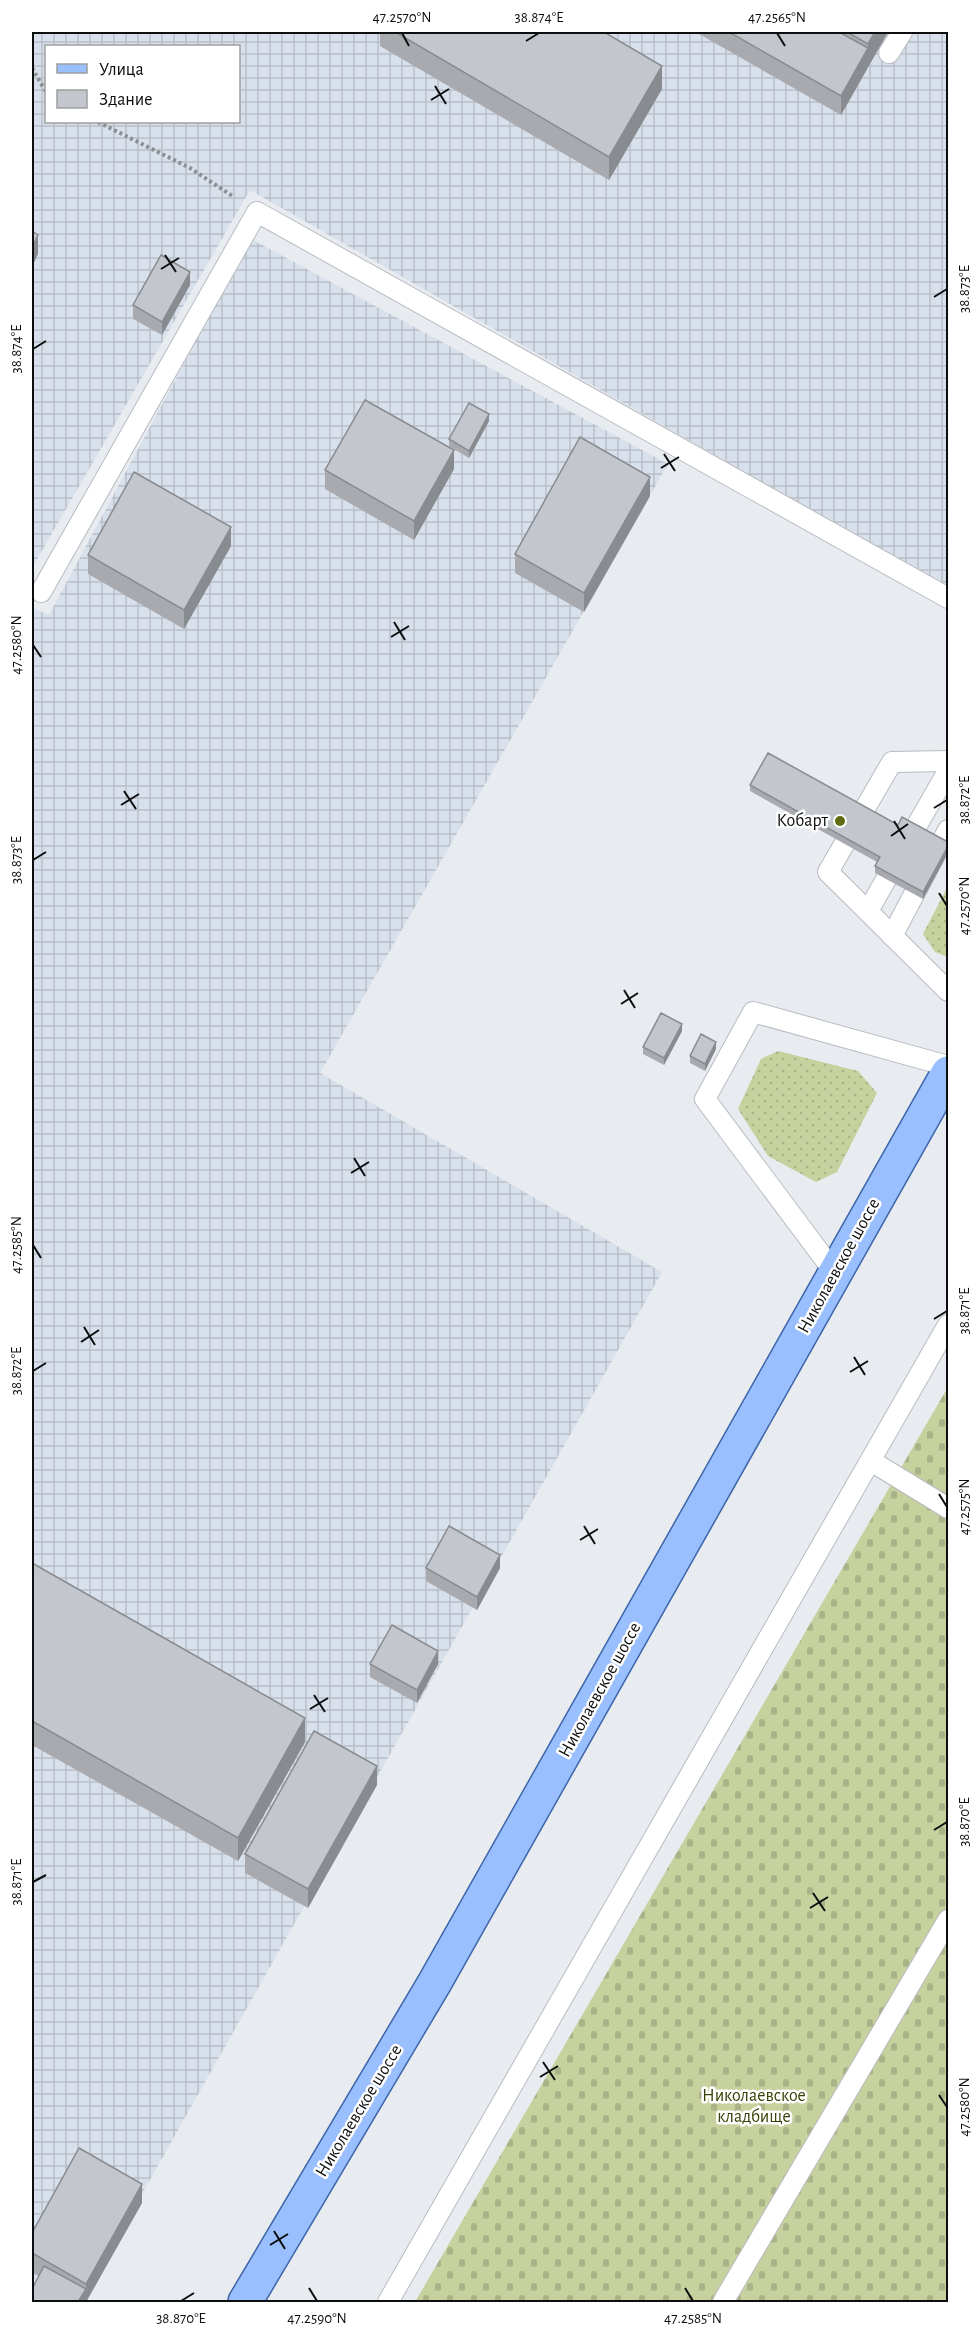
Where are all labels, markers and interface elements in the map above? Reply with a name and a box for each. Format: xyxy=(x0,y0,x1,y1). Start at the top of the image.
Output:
text: 47.2570°N xyxy=(373,10,431,25)
text: 38.874°E xyxy=(515,10,563,25)
text: 47.2565°N xyxy=(748,10,806,25)
legend xyxy=(45,45,240,123)
text: Улица xyxy=(99,61,144,79)
text: Здание xyxy=(99,91,153,109)
text: 38.873°E xyxy=(957,265,972,313)
text: 38.874°E xyxy=(9,325,24,373)
text: 47.2580°N xyxy=(9,615,24,675)
text: 38.872°E xyxy=(957,776,972,824)
place label: Кобарт xyxy=(777,811,829,830)
marker: Кобарт xyxy=(833,814,847,828)
text: 38.873°E xyxy=(9,836,24,884)
text: 47.2570°N xyxy=(957,877,972,935)
street label: Николаевское шоссе xyxy=(795,1196,883,1336)
text: 47.2585°N xyxy=(9,1216,24,1274)
text: 38.871°E xyxy=(957,1288,972,1334)
text: 38.872°E xyxy=(9,1347,24,1395)
text: 47.2575°N xyxy=(957,1478,972,1536)
street label: Николаевское шоссе xyxy=(556,1620,644,1760)
text: 38.870°E xyxy=(957,1797,972,1847)
text: 38.871°E xyxy=(9,1859,24,1905)
street label: Николаевское шоссе xyxy=(312,2042,406,2180)
text: 47.2580°N xyxy=(957,2077,972,2137)
park label: Николаевское кладбище xyxy=(702,2087,806,2126)
text: 38.870°E xyxy=(156,2311,206,2326)
text: 47.2590°N xyxy=(287,2311,347,2326)
text: 47.2585°N xyxy=(664,2311,722,2326)

